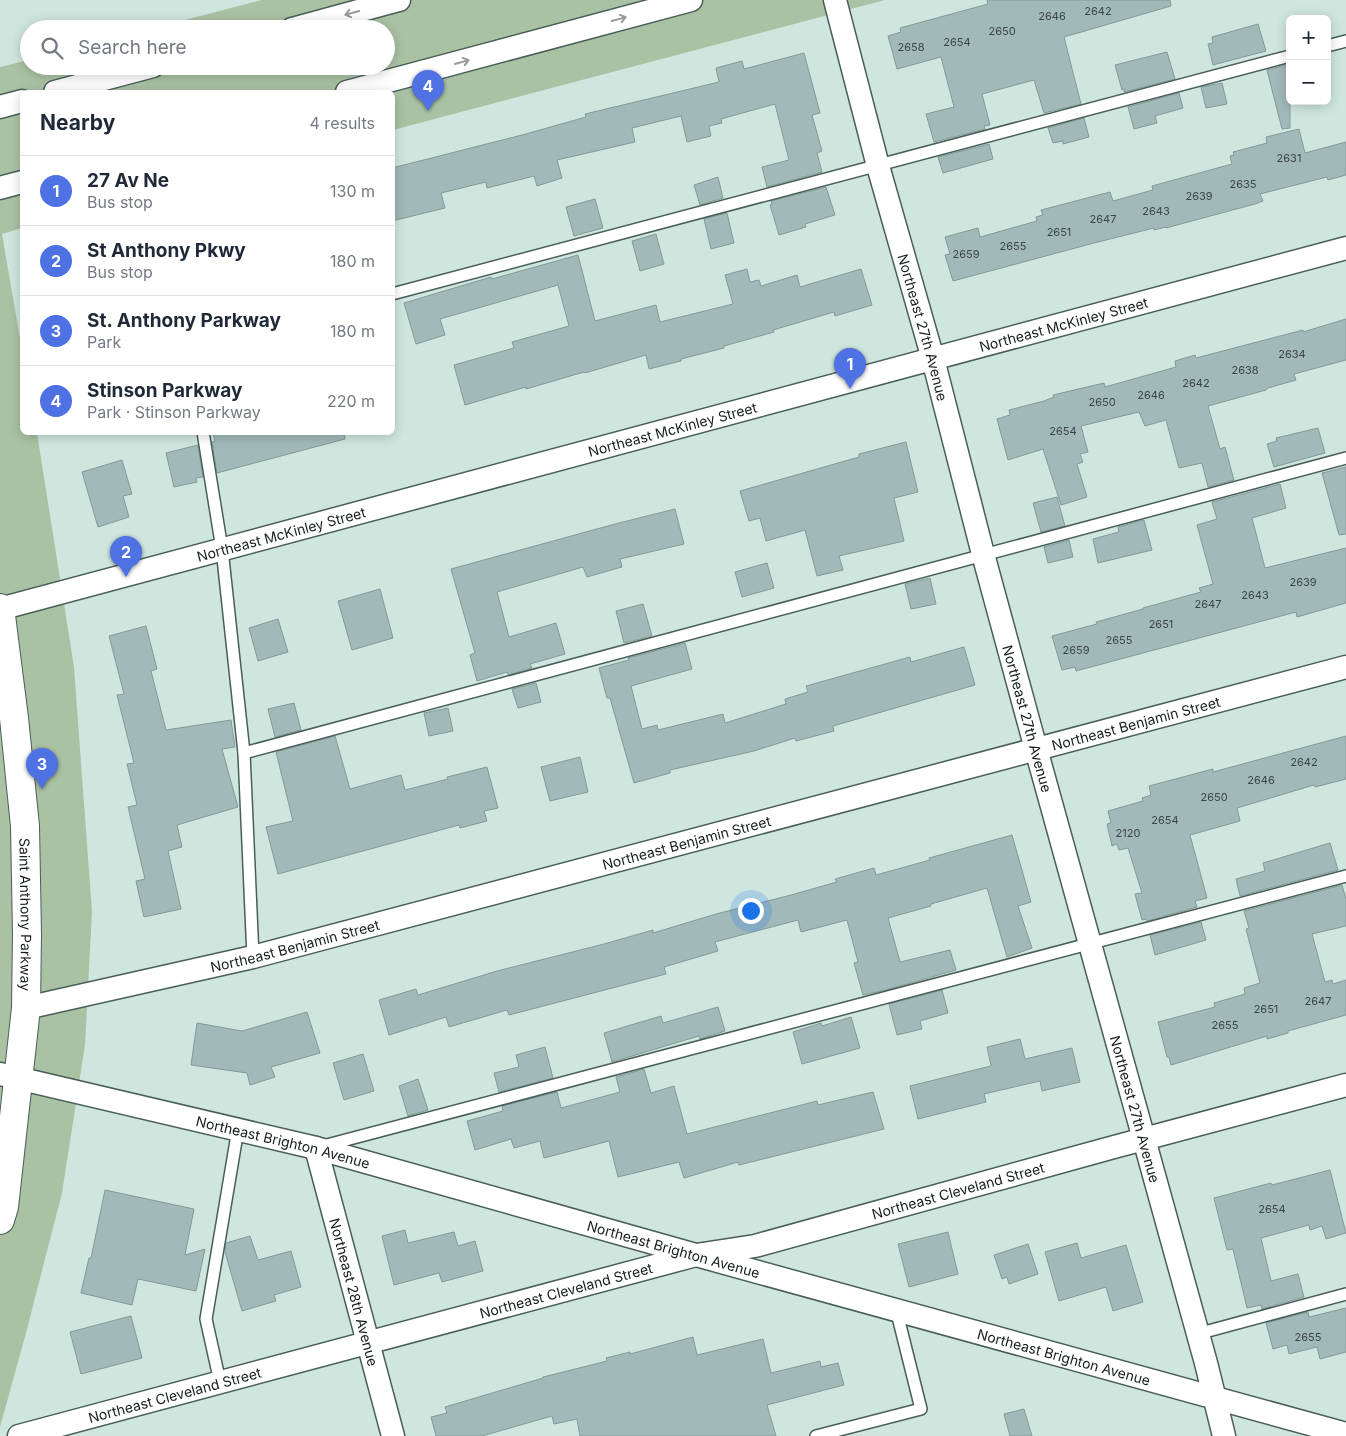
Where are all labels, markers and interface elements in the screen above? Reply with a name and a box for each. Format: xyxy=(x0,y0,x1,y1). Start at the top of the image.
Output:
house number: 2642 xyxy=(1084,4,1112,18)
one-way arrow xyxy=(344,8,360,18)
house number: 2646 xyxy=(1038,9,1066,23)
one-way arrow xyxy=(610,14,626,24)
map controls xyxy=(1286,15,1331,105)
button: + xyxy=(1286,15,1331,60)
search box xyxy=(20,20,395,75)
house number: 2650 xyxy=(988,24,1016,38)
icon: search xyxy=(38,34,66,62)
house number: 2654 xyxy=(943,35,971,49)
text: Search here xyxy=(78,36,187,59)
house number: 2658 xyxy=(897,40,925,54)
one-way arrow xyxy=(453,56,469,66)
button: − xyxy=(1286,60,1331,105)
pin: 4 xyxy=(412,70,444,111)
text: Nearby xyxy=(40,110,115,135)
text: 4 results xyxy=(310,113,375,133)
house number: 2631 xyxy=(1277,151,1301,165)
text: 27 Av Ne xyxy=(87,169,169,192)
house number: 2635 xyxy=(1229,177,1257,191)
text: 1 xyxy=(53,181,59,201)
text: 130 m xyxy=(330,181,375,201)
house number: 2639 xyxy=(1185,189,1213,203)
text: Bus stop xyxy=(87,192,153,212)
house number: 2643 xyxy=(1142,204,1170,218)
house number: 2647 xyxy=(1090,212,1116,226)
house number: 2651 xyxy=(1047,225,1071,239)
text: St Anthony Pkwy xyxy=(87,239,246,262)
house number: 2655 xyxy=(1000,239,1027,253)
house number: 2659 xyxy=(952,247,980,261)
text: 2 xyxy=(51,251,61,271)
text: 180 m xyxy=(330,251,375,271)
street label: Northeast 27th Avenue xyxy=(895,252,952,403)
text: Bus stop xyxy=(87,262,153,282)
street label: Northeast McKinley Street xyxy=(977,293,1150,355)
text: St. Anthony Parkway xyxy=(87,309,281,332)
text: 3 xyxy=(51,321,61,341)
text: 180 m xyxy=(330,321,375,341)
text: Park xyxy=(87,332,121,352)
house number: 2634 xyxy=(1278,347,1306,361)
pin: 1 xyxy=(834,348,866,389)
house number: 2638 xyxy=(1231,363,1259,377)
house number: 2642 xyxy=(1182,376,1210,390)
text: Stinson Parkway xyxy=(87,379,242,402)
house number: 2646 xyxy=(1137,388,1165,402)
text: 4 xyxy=(51,391,61,411)
text: 220 m xyxy=(327,391,375,411)
house number: 2650 xyxy=(1088,395,1116,409)
street label: Northeast McKinley Street xyxy=(586,398,759,459)
text: Park · Stinson Parkway xyxy=(87,402,261,422)
house number: 2654 xyxy=(1049,424,1077,438)
street label: Northeast McKinley Street xyxy=(195,503,368,564)
pin: 2 xyxy=(110,536,142,577)
house number: 2639 xyxy=(1289,575,1317,589)
house number: 2643 xyxy=(1241,588,1269,602)
house number: 2647 xyxy=(1195,597,1221,611)
house number: 2651 xyxy=(1149,617,1173,631)
house number: 2655 xyxy=(1106,633,1133,647)
street label: Northeast 27th Avenue xyxy=(1000,643,1056,794)
house number: 2659 xyxy=(1062,643,1090,657)
street label: Northeast Benjamin Street xyxy=(1050,692,1222,753)
pin: 3 xyxy=(26,748,58,789)
house number: 2642 xyxy=(1290,755,1318,769)
house number: 2646 xyxy=(1247,773,1275,787)
house number: 2650 xyxy=(1200,790,1228,804)
street label: Northeast Benjamin Street xyxy=(600,811,773,873)
house number: 2654 xyxy=(1151,813,1179,827)
house number: 2120 xyxy=(1116,826,1140,840)
street label: Saint Anthony Parkway xyxy=(17,838,36,991)
your location xyxy=(738,898,764,924)
street label: Northeast Benjamin Street xyxy=(209,915,381,975)
house number: 2647 xyxy=(1305,994,1331,1008)
house number: 2651 xyxy=(1254,1002,1278,1016)
house number: 2655 xyxy=(1212,1018,1239,1032)
street label: Northeast 27th Avenue xyxy=(1107,1033,1164,1184)
street label: Northeast Brighton Avenue xyxy=(194,1112,372,1171)
street label: Northeast Cleveland Street xyxy=(870,1158,1047,1222)
house number: 2654 xyxy=(1258,1202,1286,1216)
street label: Northeast 28th Avenue xyxy=(327,1216,382,1368)
street label: Northeast Brighton Avenue xyxy=(585,1216,762,1281)
street label: Northeast Cleveland Street xyxy=(477,1258,655,1321)
street label: Northeast Brighton Avenue xyxy=(976,1324,1152,1388)
house number: 2655 xyxy=(1295,1330,1322,1344)
street label: Northeast Cleveland Street xyxy=(86,1363,263,1426)

